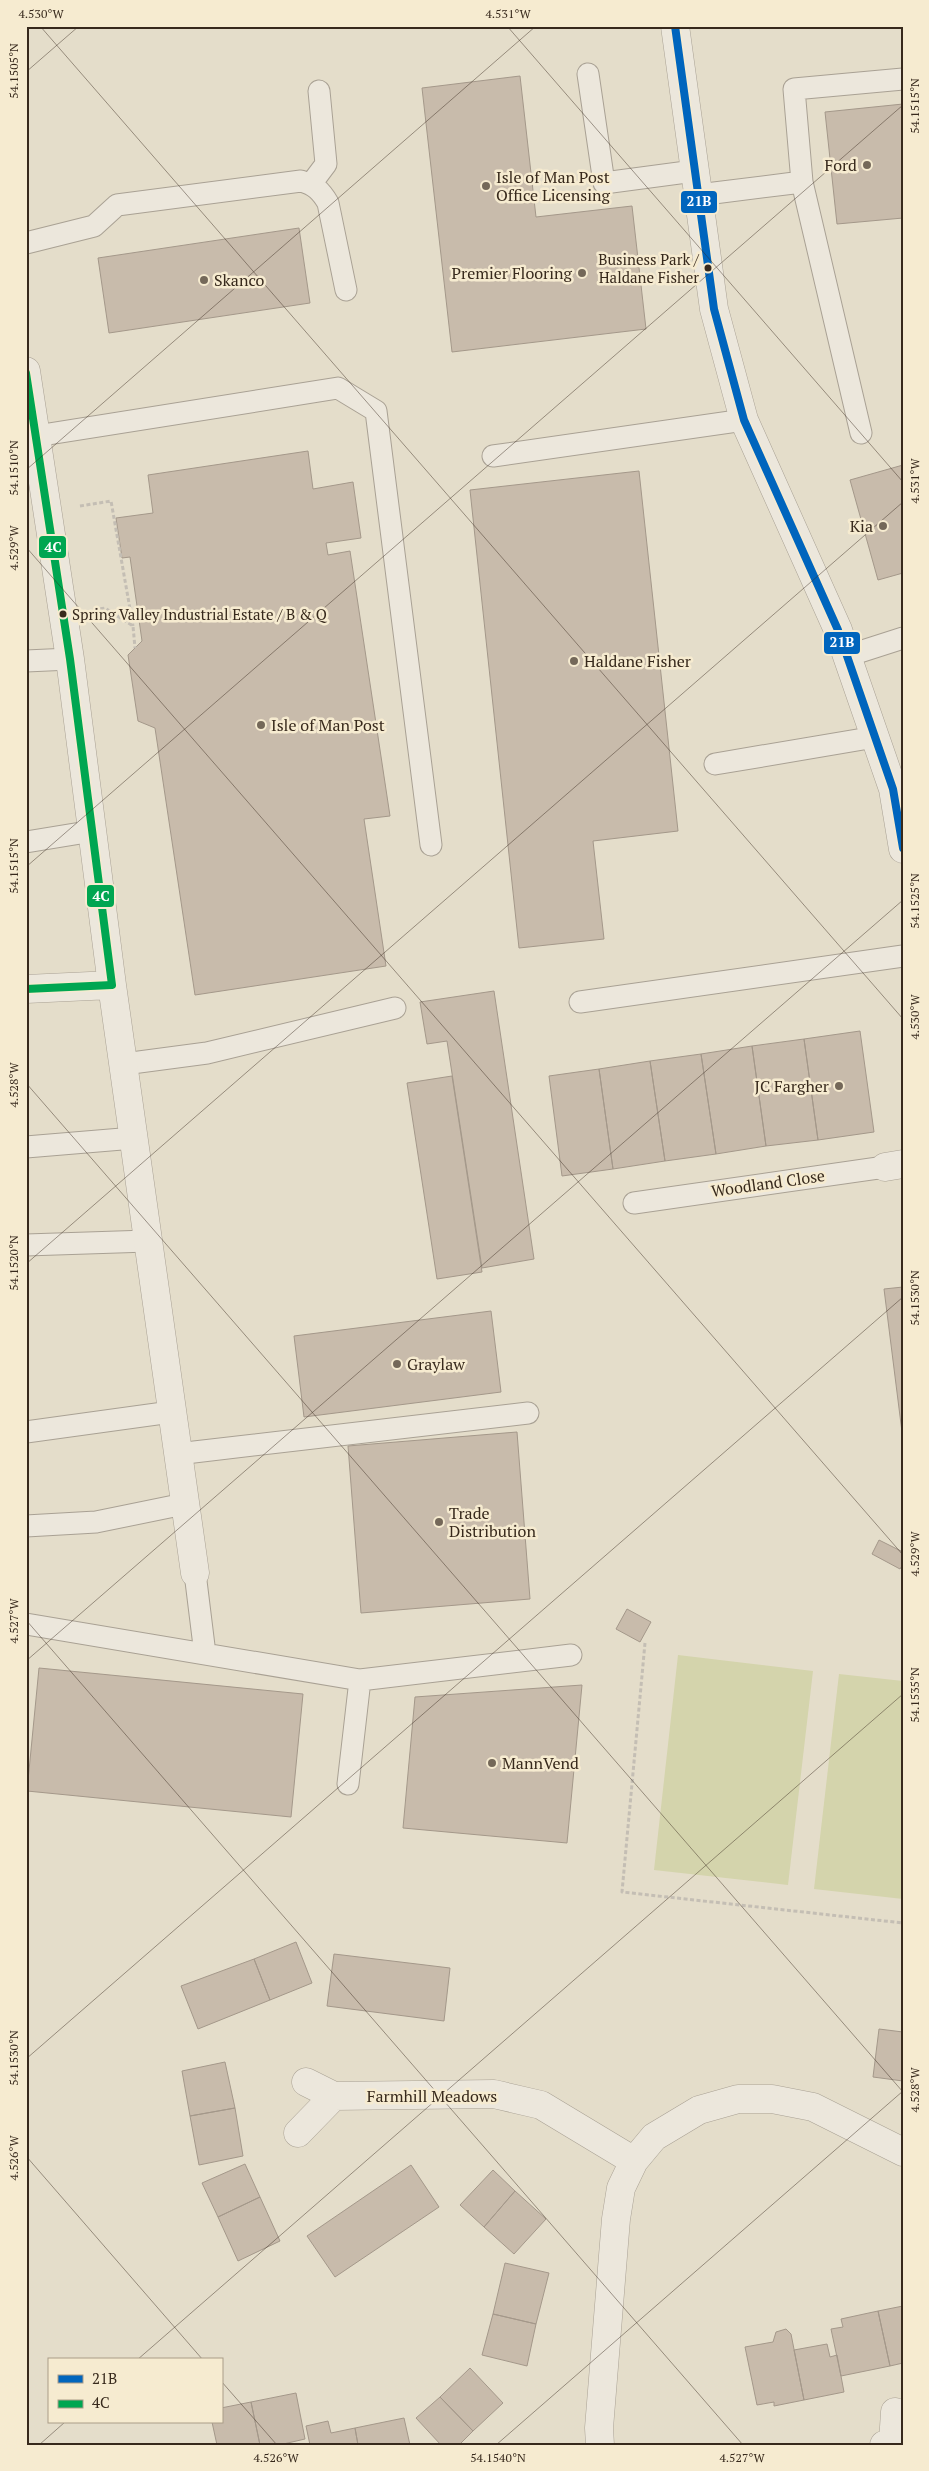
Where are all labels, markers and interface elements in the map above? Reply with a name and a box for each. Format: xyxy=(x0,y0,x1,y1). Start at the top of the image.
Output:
text: 4.530°W xyxy=(18,6,64,21)
text: 4.531°W xyxy=(485,6,531,21)
text: 54.1505°N xyxy=(6,43,21,99)
text: 54.1515°N xyxy=(907,78,922,134)
place label: Ford xyxy=(824,154,857,176)
marker: Ford xyxy=(861,159,873,171)
place label: Isle of Man Post Office Licensing xyxy=(496,166,611,206)
marker: Isle of Man Post Office Licensing xyxy=(480,180,492,192)
line badge: 21B xyxy=(680,190,718,214)
text: 21B xyxy=(687,191,711,210)
place label: Business Park / Haldane Fisher xyxy=(598,249,700,287)
place label: Premier Flooring xyxy=(451,262,573,284)
marker: Business Park / Haldane Fisher xyxy=(703,263,713,273)
marker: Premier Flooring xyxy=(576,267,588,279)
place label: Skanco xyxy=(214,269,265,291)
marker: Skanco xyxy=(198,274,210,286)
text: 54.1510°N xyxy=(6,440,21,496)
text: 4.531°W xyxy=(907,458,922,504)
place label: Kia xyxy=(850,515,873,537)
marker: Kia xyxy=(877,520,889,532)
text: 4.529°W xyxy=(6,525,21,571)
line badge: 4C xyxy=(38,535,67,559)
text: 4C xyxy=(44,537,62,556)
place label: Spring Valley Industrial Estate / B & Q xyxy=(72,604,328,624)
marker: Spring Valley Industrial Estate / B & Q xyxy=(58,609,68,619)
line badge: 21B xyxy=(823,631,861,655)
text: 21B xyxy=(830,632,854,651)
place label: Haldane Fisher xyxy=(584,650,692,672)
marker: Haldane Fisher xyxy=(568,655,580,667)
place label: Isle of Man Post xyxy=(271,714,385,736)
marker: Isle of Man Post xyxy=(255,719,267,731)
text: 54.1515°N xyxy=(6,838,21,894)
text: 54.1525°N xyxy=(907,873,922,929)
line badge: 4C xyxy=(86,884,115,908)
text: 4C xyxy=(92,886,110,905)
text: 4.530°W xyxy=(907,994,922,1040)
text: 4.528°W xyxy=(6,1062,21,1108)
place label: JC Fargher xyxy=(754,1075,830,1097)
marker: JC Fargher xyxy=(833,1080,845,1092)
street label: Woodland Close xyxy=(710,1164,826,1202)
text: 54.1520°N xyxy=(6,1235,21,1291)
text: 54.1530°N xyxy=(907,1270,922,1326)
place label: Graylaw xyxy=(407,1353,465,1375)
marker: Graylaw xyxy=(391,1358,403,1370)
place label: Trade Distribution xyxy=(449,1502,536,1542)
marker: Trade Distribution xyxy=(433,1516,445,1528)
text: 4.529°W xyxy=(907,1531,922,1577)
text: 4.527°W xyxy=(6,1598,21,1644)
text: 54.1535°N xyxy=(907,1667,922,1723)
place label: MannVend xyxy=(502,1752,579,1774)
marker: MannVend xyxy=(486,1757,498,1769)
text: 54.1530°N xyxy=(6,2030,21,2086)
text: 4.528°W xyxy=(907,2067,922,2113)
street label: Farmhill Meadows xyxy=(367,2085,497,2107)
text: 4.526°W xyxy=(6,2135,21,2181)
legend xyxy=(48,2358,222,2424)
text: 21B xyxy=(92,2368,117,2388)
text: 4C xyxy=(92,2392,110,2412)
text: 4.526°W xyxy=(253,2450,299,2465)
text: 54.1540°N xyxy=(470,2450,526,2465)
text: 4.527°W xyxy=(719,2450,765,2465)

